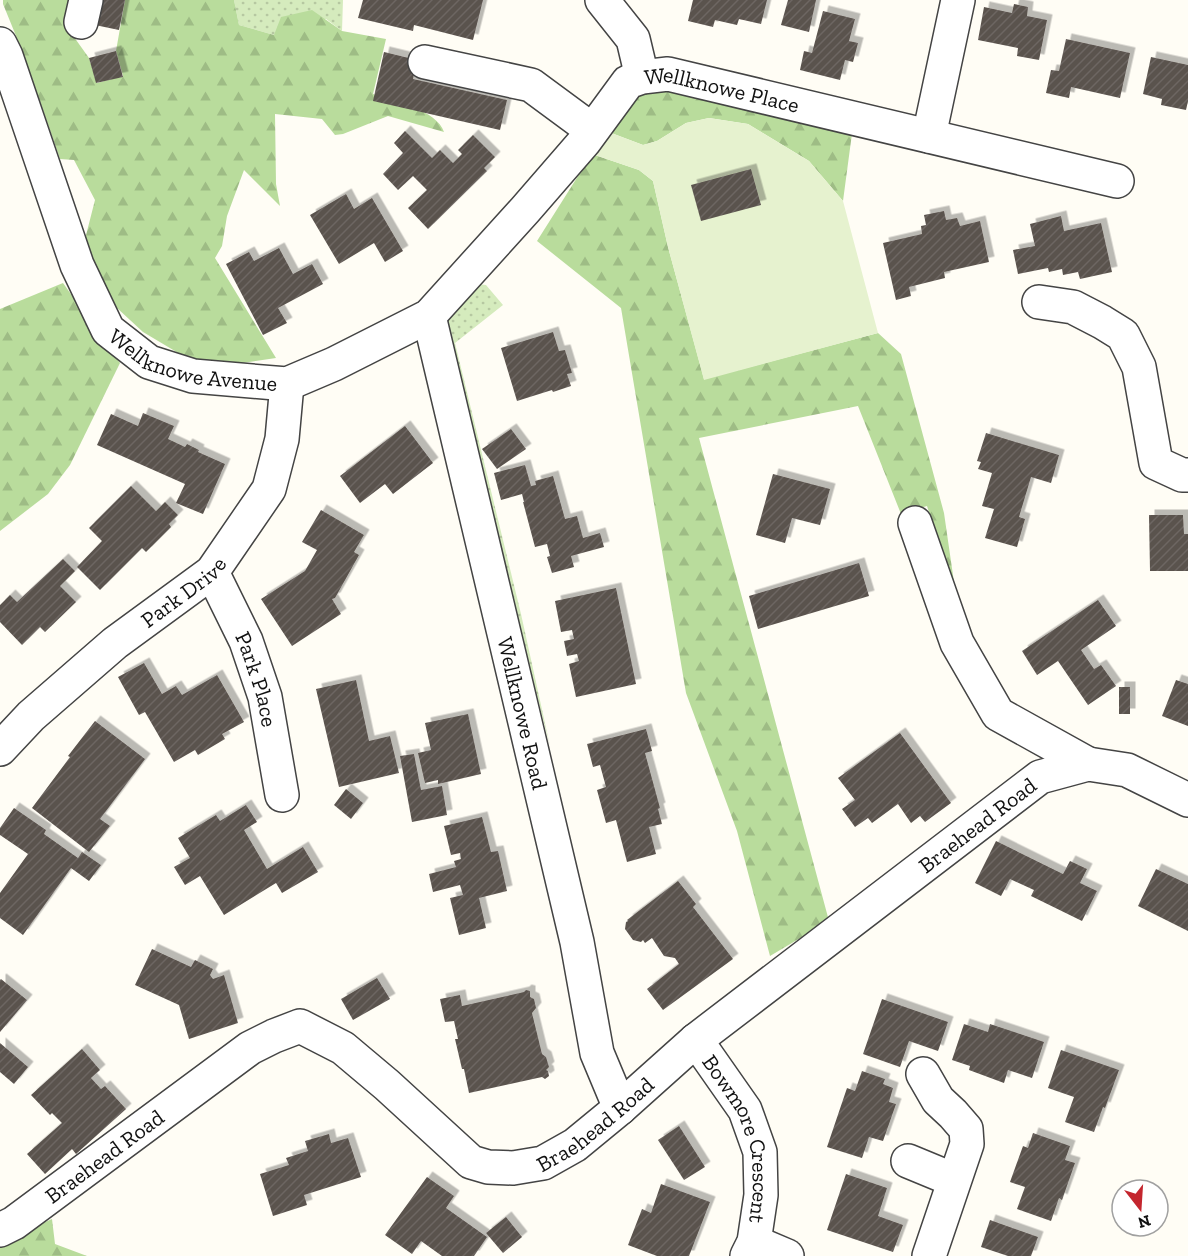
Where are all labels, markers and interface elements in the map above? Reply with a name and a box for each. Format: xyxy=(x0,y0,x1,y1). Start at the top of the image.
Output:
street label: Wellknowe Place xyxy=(643,60,802,118)
street label: Wellknowe Avenue xyxy=(104,322,278,397)
street label: Park Drive xyxy=(135,552,232,633)
street label: Park Place xyxy=(230,627,283,729)
street label: Wellknowe Road xyxy=(492,634,554,792)
street label: Braehead Road xyxy=(913,771,1042,879)
street label: Bowmore Crescent xyxy=(697,1049,775,1226)
street label: Braehead Road xyxy=(531,1071,659,1178)
street label: Braehead Road xyxy=(39,1103,169,1209)
north arrow xyxy=(1110,1178,1170,1238)
text: N xyxy=(1136,1211,1153,1233)

